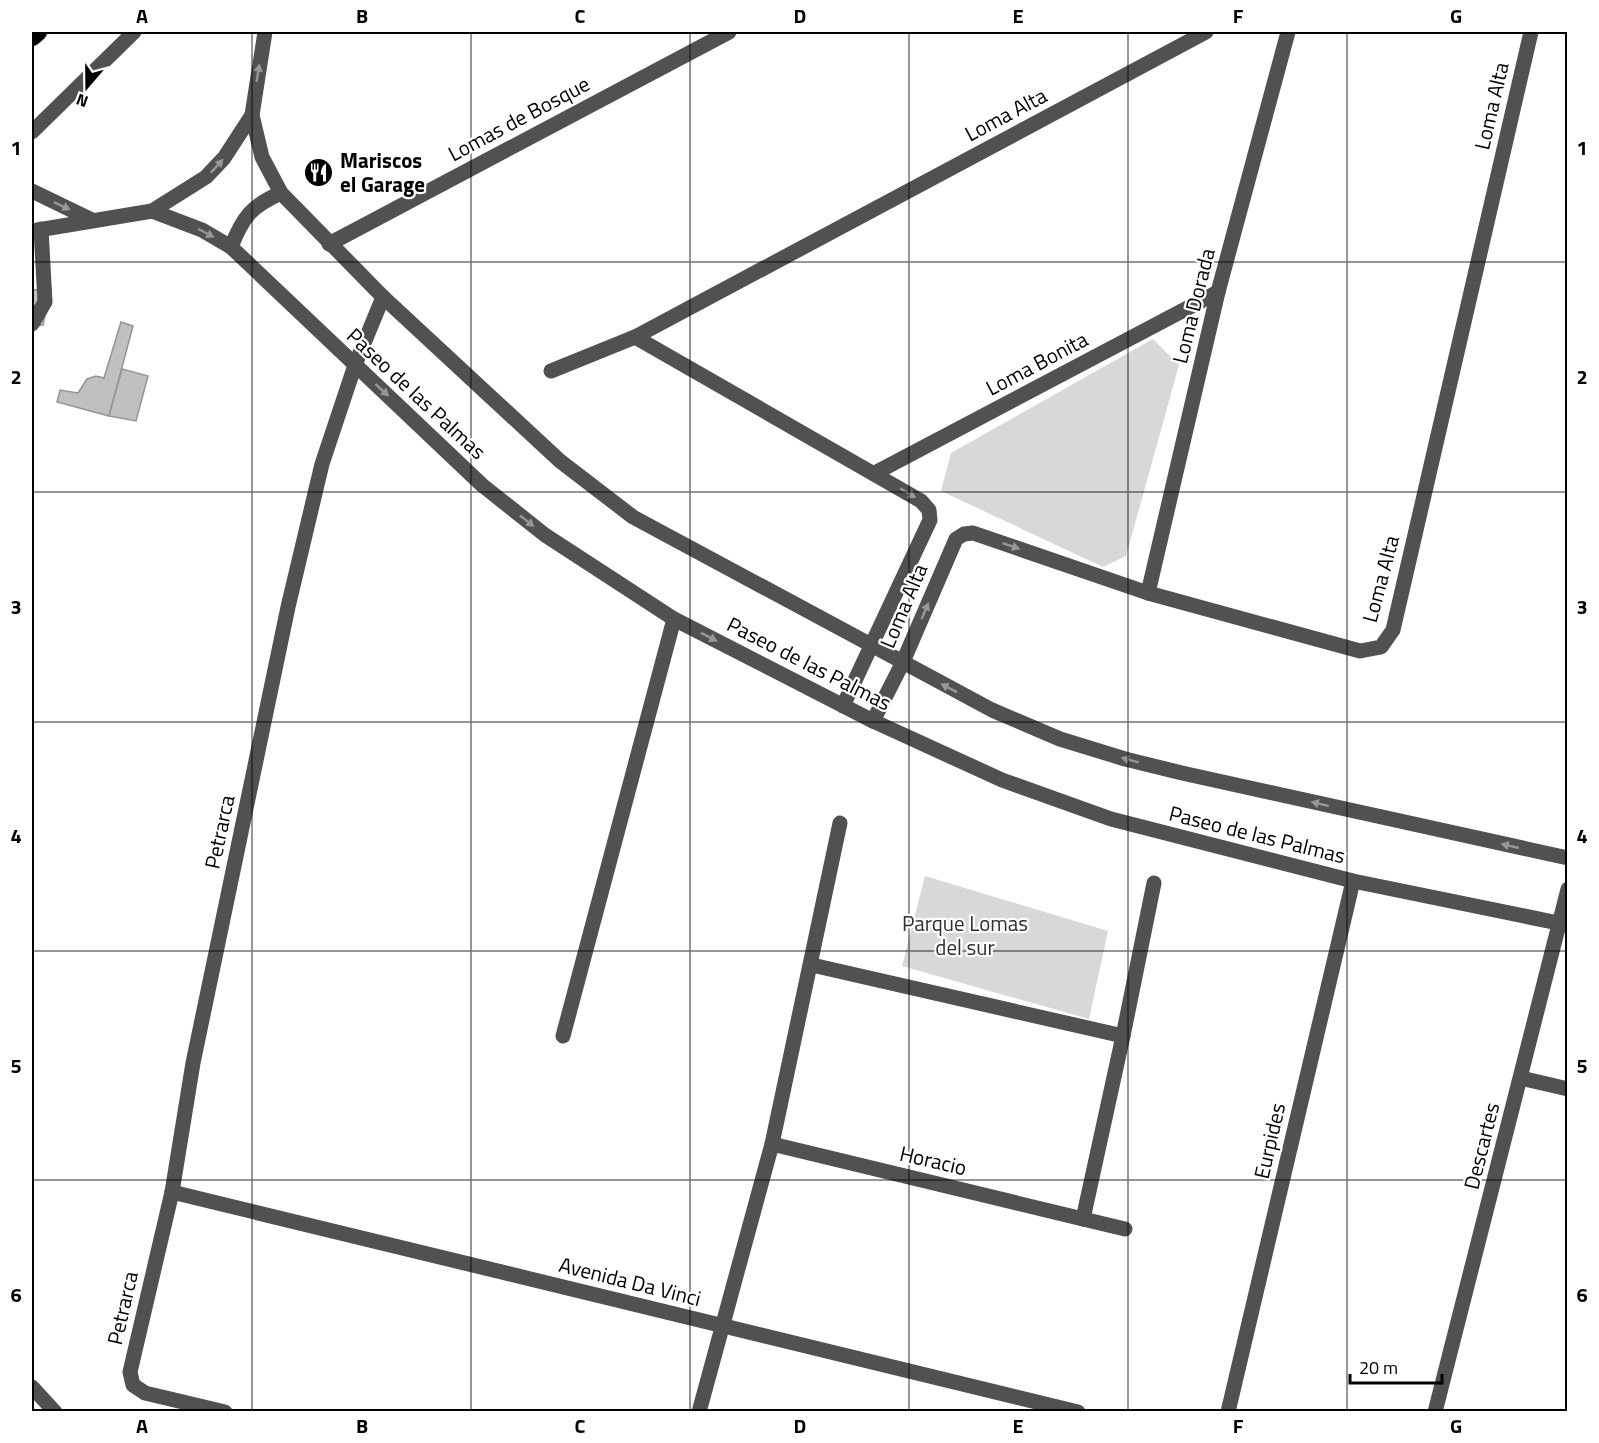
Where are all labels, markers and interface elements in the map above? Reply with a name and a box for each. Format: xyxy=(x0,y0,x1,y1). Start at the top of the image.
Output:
text: A xyxy=(136,0,148,31)
text: B xyxy=(356,0,368,31)
text: C xyxy=(575,0,586,31)
text: D xyxy=(794,0,806,31)
text: E xyxy=(1012,0,1024,31)
text: F xyxy=(1233,0,1244,31)
text: G xyxy=(1450,0,1462,31)
north arrow xyxy=(57,57,117,117)
street label: Loma Alta xyxy=(1465,58,1517,153)
one-way arrow xyxy=(254,64,263,83)
street label: Lomas de Bosque xyxy=(442,67,595,169)
street label: Loma Alta xyxy=(959,79,1053,149)
text: N xyxy=(73,88,91,114)
text: 1 xyxy=(10,132,22,163)
text: 1 xyxy=(1576,132,1588,163)
place label: Mariscos el Garage xyxy=(340,144,425,200)
restaurant icon: Mariscos el Garage xyxy=(303,157,335,189)
one-way arrow xyxy=(209,159,223,173)
one-way arrow xyxy=(53,201,70,210)
one-way arrow xyxy=(198,228,215,238)
street label: Loma Dorada xyxy=(1163,244,1223,367)
street label: Paseo de las Palmas xyxy=(340,320,494,467)
street label: Loma Bonita xyxy=(980,323,1094,403)
text: 2 xyxy=(10,361,22,392)
text: 2 xyxy=(1576,361,1588,392)
one-way arrow xyxy=(374,383,389,396)
one-way arrow xyxy=(900,488,917,498)
one-way arrow xyxy=(519,514,534,526)
street label: Loma Alta xyxy=(1353,531,1407,626)
one-way arrow xyxy=(1002,541,1020,551)
street label: Loma Alta xyxy=(871,558,935,653)
text: 3 xyxy=(10,591,22,622)
text: 3 xyxy=(1576,591,1588,622)
one-way arrow xyxy=(920,602,930,620)
street label: Paseo de las Palmas xyxy=(722,608,897,718)
one-way arrow xyxy=(700,632,717,641)
one-way arrow xyxy=(941,683,958,693)
one-way arrow xyxy=(1121,755,1139,765)
street label: Petrarca xyxy=(196,791,243,872)
street label: Paseo de las Palmas xyxy=(1166,797,1349,871)
one-way arrow xyxy=(1311,798,1329,808)
text: 4 xyxy=(10,820,22,851)
text: 4 xyxy=(1576,820,1588,851)
one-way arrow xyxy=(1501,841,1520,850)
park label: Parque Lomas del sur xyxy=(902,907,1028,963)
text: 5 xyxy=(10,1050,22,1081)
text: 5 xyxy=(1576,1050,1588,1081)
street label: Descartes xyxy=(1455,1099,1507,1193)
street label: Eurpides xyxy=(1245,1100,1293,1182)
street label: Horacio xyxy=(897,1137,970,1183)
street label: Avenida Da Vinci xyxy=(556,1248,705,1314)
street label: Petrarca xyxy=(98,1267,146,1348)
text: 6 xyxy=(10,1279,22,1310)
text: 6 xyxy=(1576,1279,1588,1310)
scale bar xyxy=(1350,1347,1442,1385)
text: 20 m xyxy=(1359,1354,1398,1381)
text: A xyxy=(136,1410,148,1441)
text: B xyxy=(356,1410,368,1441)
text: C xyxy=(575,1410,586,1441)
text: D xyxy=(794,1410,806,1441)
text: E xyxy=(1012,1410,1024,1441)
text: F xyxy=(1233,1410,1244,1441)
text: G xyxy=(1450,1410,1462,1441)

